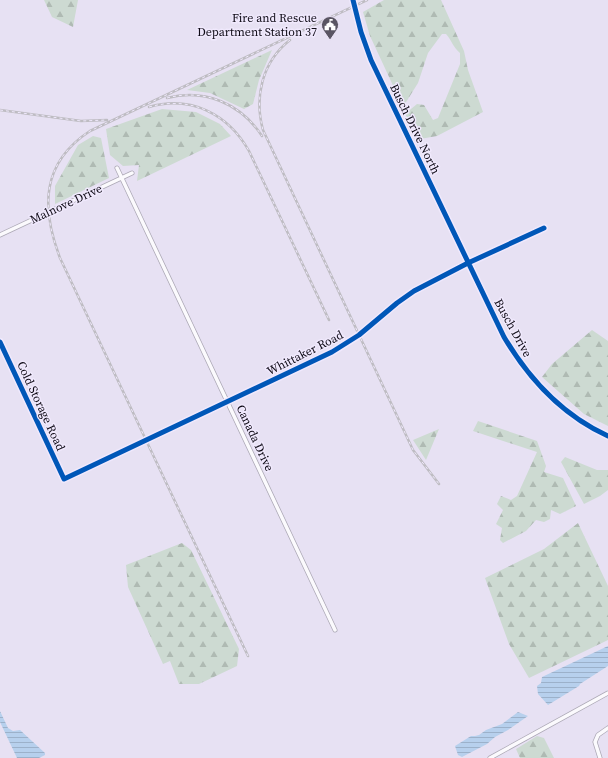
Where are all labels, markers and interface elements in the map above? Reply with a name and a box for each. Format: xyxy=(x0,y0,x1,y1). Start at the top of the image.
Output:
place label: Fire and Rescue Department Station 37 xyxy=(197,10,317,40)
public building icon: Fire and Rescue Department Station 37 xyxy=(320,15,340,40)
street label: Busch Drive North xyxy=(386,81,444,177)
street label: Malnove Drive xyxy=(27,180,105,228)
street label: Busch Drive xyxy=(490,296,536,360)
street label: Whittaker Road xyxy=(264,327,346,379)
street label: Cold Storage Road xyxy=(13,359,69,453)
street label: Canada Drive xyxy=(233,402,277,474)

